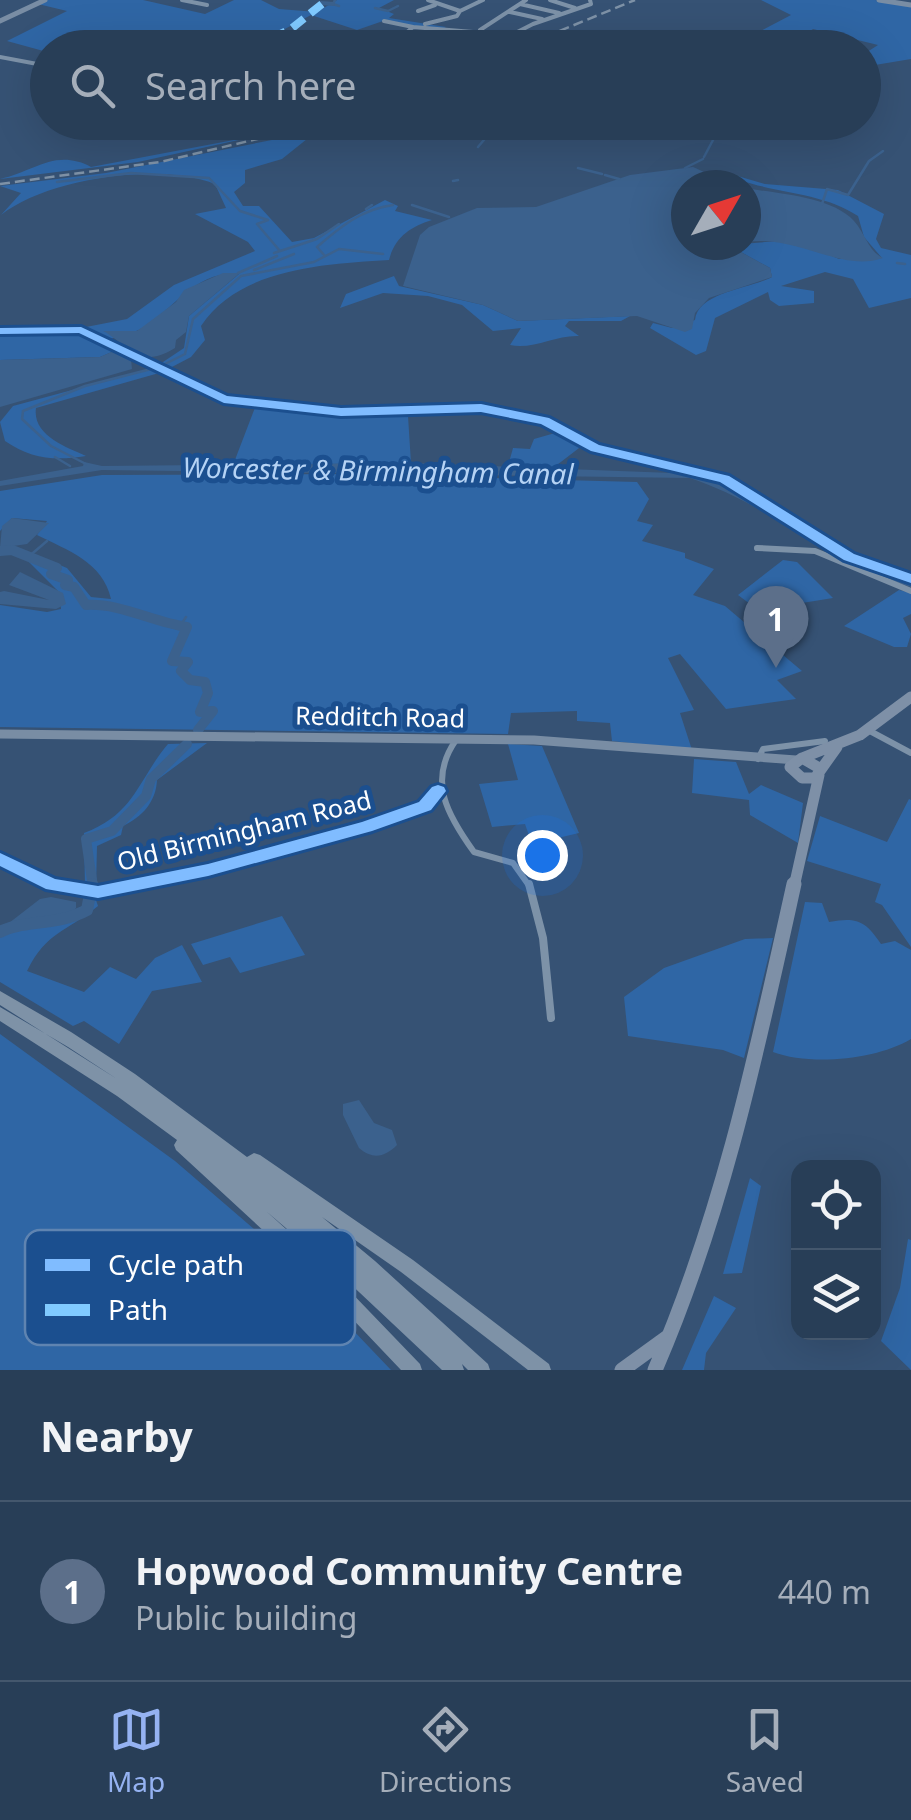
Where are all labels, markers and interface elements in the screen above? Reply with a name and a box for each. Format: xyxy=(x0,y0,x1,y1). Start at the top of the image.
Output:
search box xyxy=(30,30,881,140)
icon: search xyxy=(65,58,120,113)
text: Search here xyxy=(145,59,356,111)
north arrow xyxy=(671,170,761,260)
water label: Worcester & Birmingham Canal xyxy=(182,448,575,492)
pin: 1 xyxy=(744,586,808,668)
street label: Redditch Road xyxy=(295,698,465,734)
street label: Old Birmingham Road xyxy=(113,782,375,878)
your location xyxy=(517,830,568,881)
map controls xyxy=(791,1160,881,1340)
button: locate xyxy=(791,1160,881,1250)
legend xyxy=(25,1230,355,1345)
text: Cycle path xyxy=(108,1245,244,1283)
button: layers xyxy=(791,1250,881,1340)
text: Path xyxy=(108,1290,168,1328)
text: Nearby xyxy=(40,1407,193,1464)
text: Hopwood Community Centre xyxy=(135,1544,683,1596)
text: 1 xyxy=(63,1570,82,1613)
text: 440 m xyxy=(778,1570,871,1613)
text: Public building xyxy=(135,1596,357,1639)
tab: Map xyxy=(107,1702,165,1800)
tab: Directions xyxy=(379,1702,512,1800)
tab: Saved xyxy=(726,1702,804,1800)

